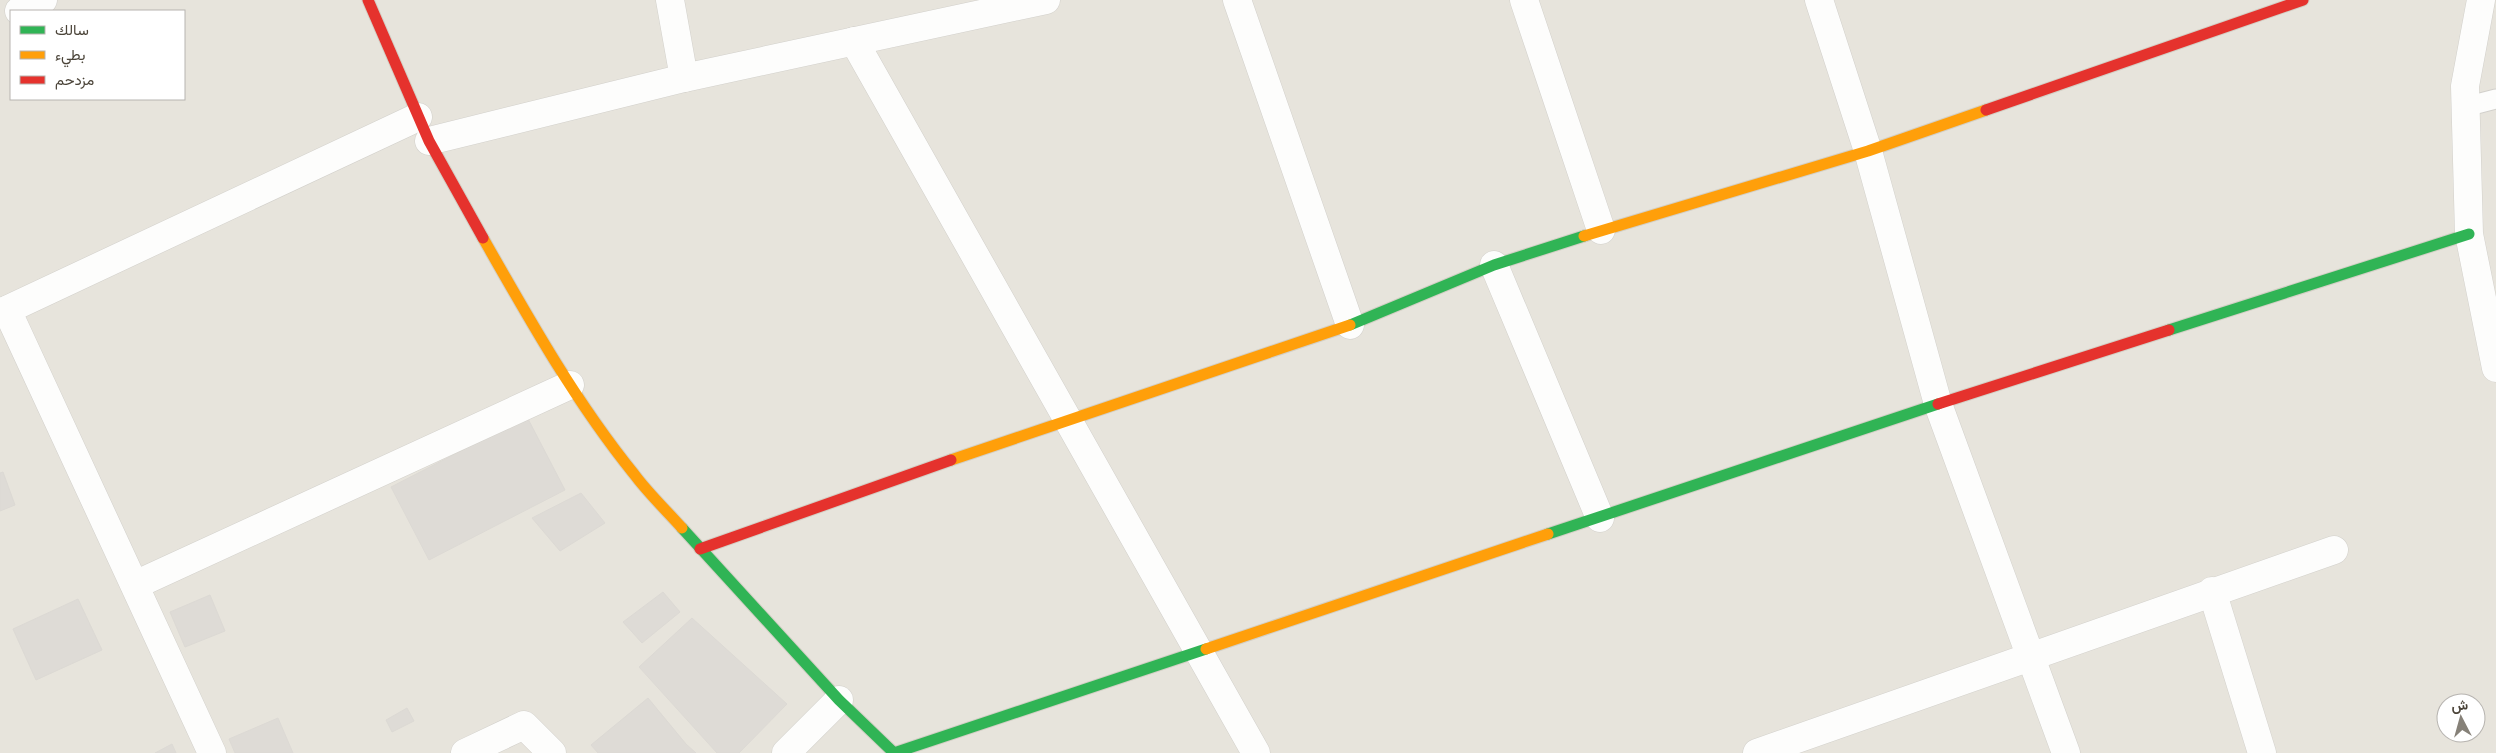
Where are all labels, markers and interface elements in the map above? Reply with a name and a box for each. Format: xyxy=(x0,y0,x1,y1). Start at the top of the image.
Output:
legend xyxy=(10,10,185,100)
text: سالك xyxy=(55,21,89,38)
text: بطيء xyxy=(55,46,85,68)
text: مزدحم xyxy=(55,71,94,90)
north arrow xyxy=(2436,693,2486,743)
text: ش xyxy=(2450,696,2469,715)

